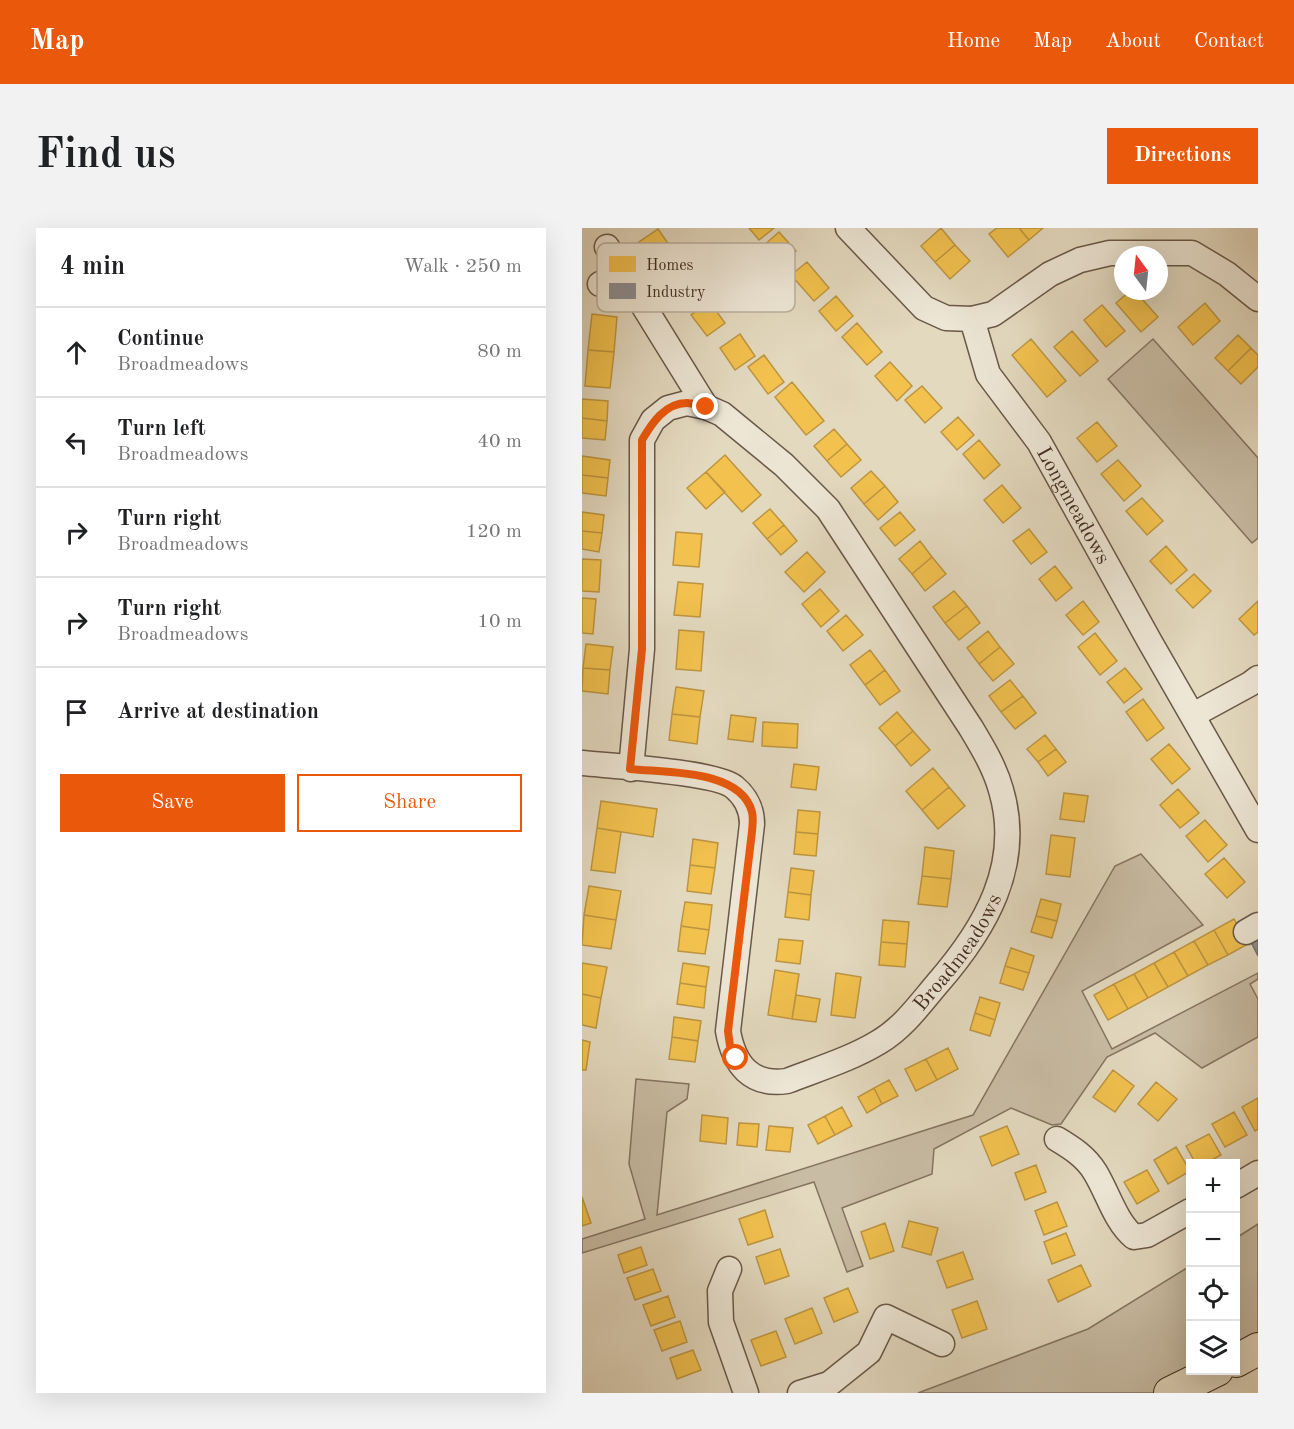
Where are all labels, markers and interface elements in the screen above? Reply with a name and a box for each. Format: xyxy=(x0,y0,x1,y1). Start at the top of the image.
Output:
text: Map xyxy=(30,28,84,56)
text: Home xyxy=(947,31,1000,52)
text: Map xyxy=(1033,31,1072,52)
text: About xyxy=(1105,31,1161,52)
text: Contact xyxy=(1194,31,1264,52)
button: Directions xyxy=(1107,128,1258,184)
text: Find us xyxy=(36,135,175,177)
legend xyxy=(597,243,795,312)
north arrow xyxy=(1114,246,1168,300)
text: 4 min xyxy=(60,254,125,280)
text: Walk · 250 m xyxy=(403,257,522,277)
text: Homes xyxy=(646,258,694,274)
text: Industry xyxy=(646,285,706,301)
text: Continue xyxy=(117,328,204,350)
icon: ahead xyxy=(60,336,93,369)
text: 80 m xyxy=(477,342,522,362)
text: Broadmeadows xyxy=(117,355,248,375)
route end xyxy=(692,393,718,419)
text: Turn left xyxy=(117,418,206,440)
icon: left xyxy=(60,426,93,459)
text: 40 m xyxy=(477,432,522,452)
street label: Longmeadows xyxy=(1032,444,1114,568)
text: Broadmeadows xyxy=(117,445,248,465)
text: Turn right xyxy=(117,508,221,530)
icon: right xyxy=(60,516,93,549)
text: 120 m xyxy=(466,522,522,542)
text: Broadmeadows xyxy=(117,535,248,555)
text: Turn right xyxy=(117,598,221,620)
icon: right xyxy=(60,606,93,639)
text: 10 m xyxy=(477,612,522,632)
text: Broadmeadows xyxy=(117,625,248,645)
icon: arrive xyxy=(60,696,93,729)
text: Arrive at destination xyxy=(117,701,319,723)
button: Save xyxy=(60,774,285,832)
button: Share xyxy=(297,774,522,832)
street label: Broadmeadows xyxy=(910,891,1006,1016)
route start xyxy=(722,1044,748,1070)
map controls xyxy=(1186,1159,1240,1375)
button: + xyxy=(1186,1159,1240,1213)
button: − xyxy=(1186,1213,1240,1267)
button: locate xyxy=(1186,1267,1240,1321)
button: layers xyxy=(1186,1321,1240,1375)

